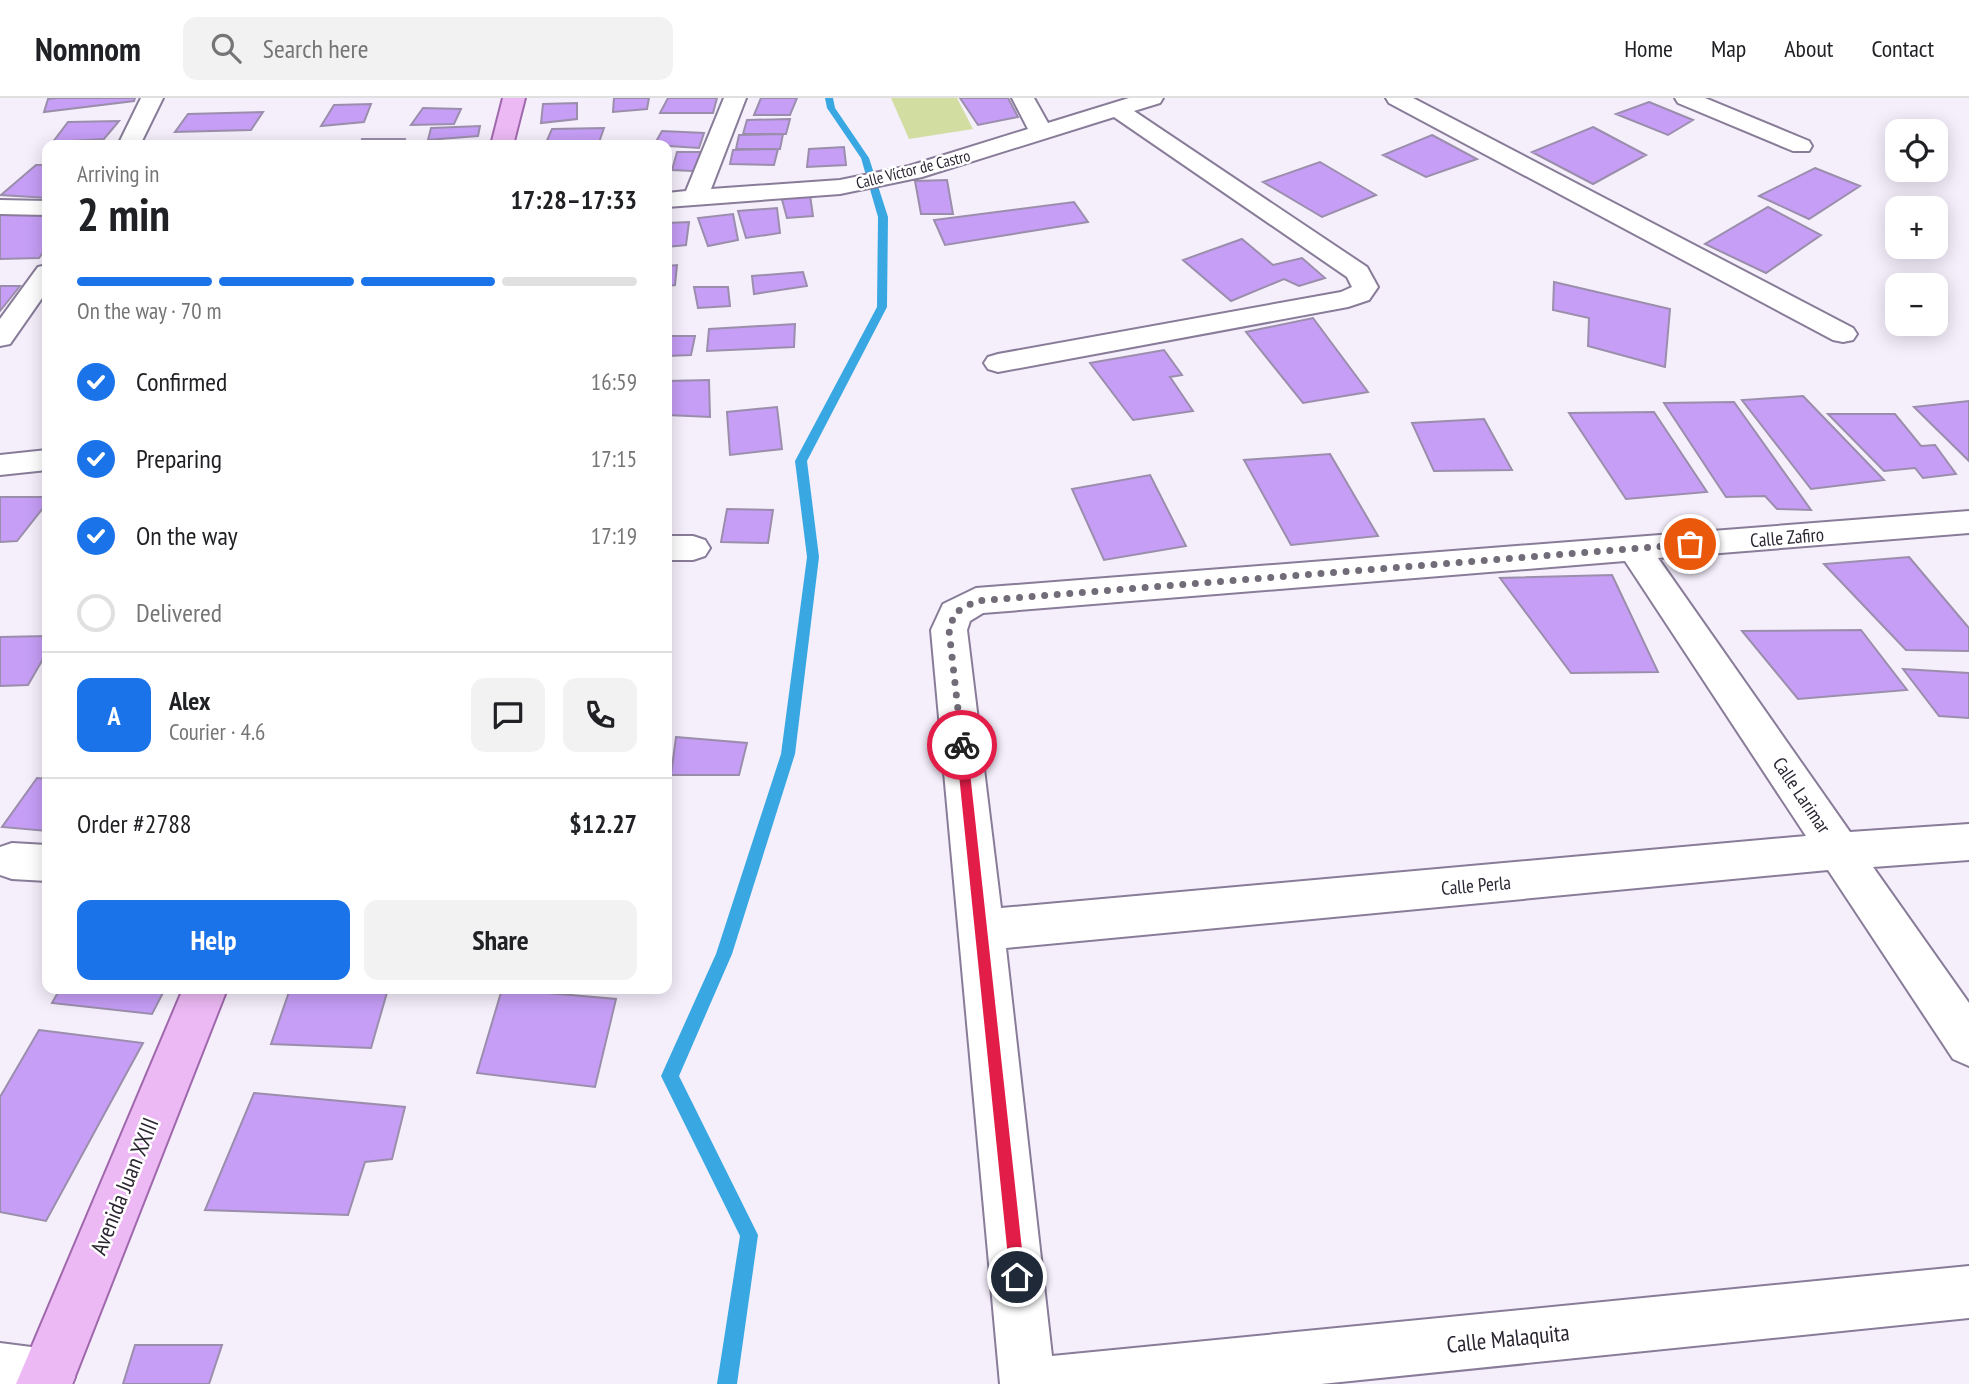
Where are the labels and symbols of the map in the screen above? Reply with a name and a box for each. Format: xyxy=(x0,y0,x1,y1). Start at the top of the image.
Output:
street label: Calle Víctor de Castro xyxy=(854,145,972,193)
pin xyxy=(1660,514,1720,574)
street label: Calle Zafiro xyxy=(1749,522,1825,552)
courier xyxy=(927,710,997,780)
street label: Calle Larimar xyxy=(1768,752,1837,838)
street label: Calle Perla xyxy=(1440,870,1512,900)
street label: Avenida Juan XXIII xyxy=(83,1113,165,1259)
pin xyxy=(987,1247,1047,1307)
street label: Calle Malaquita xyxy=(1445,1317,1571,1359)

